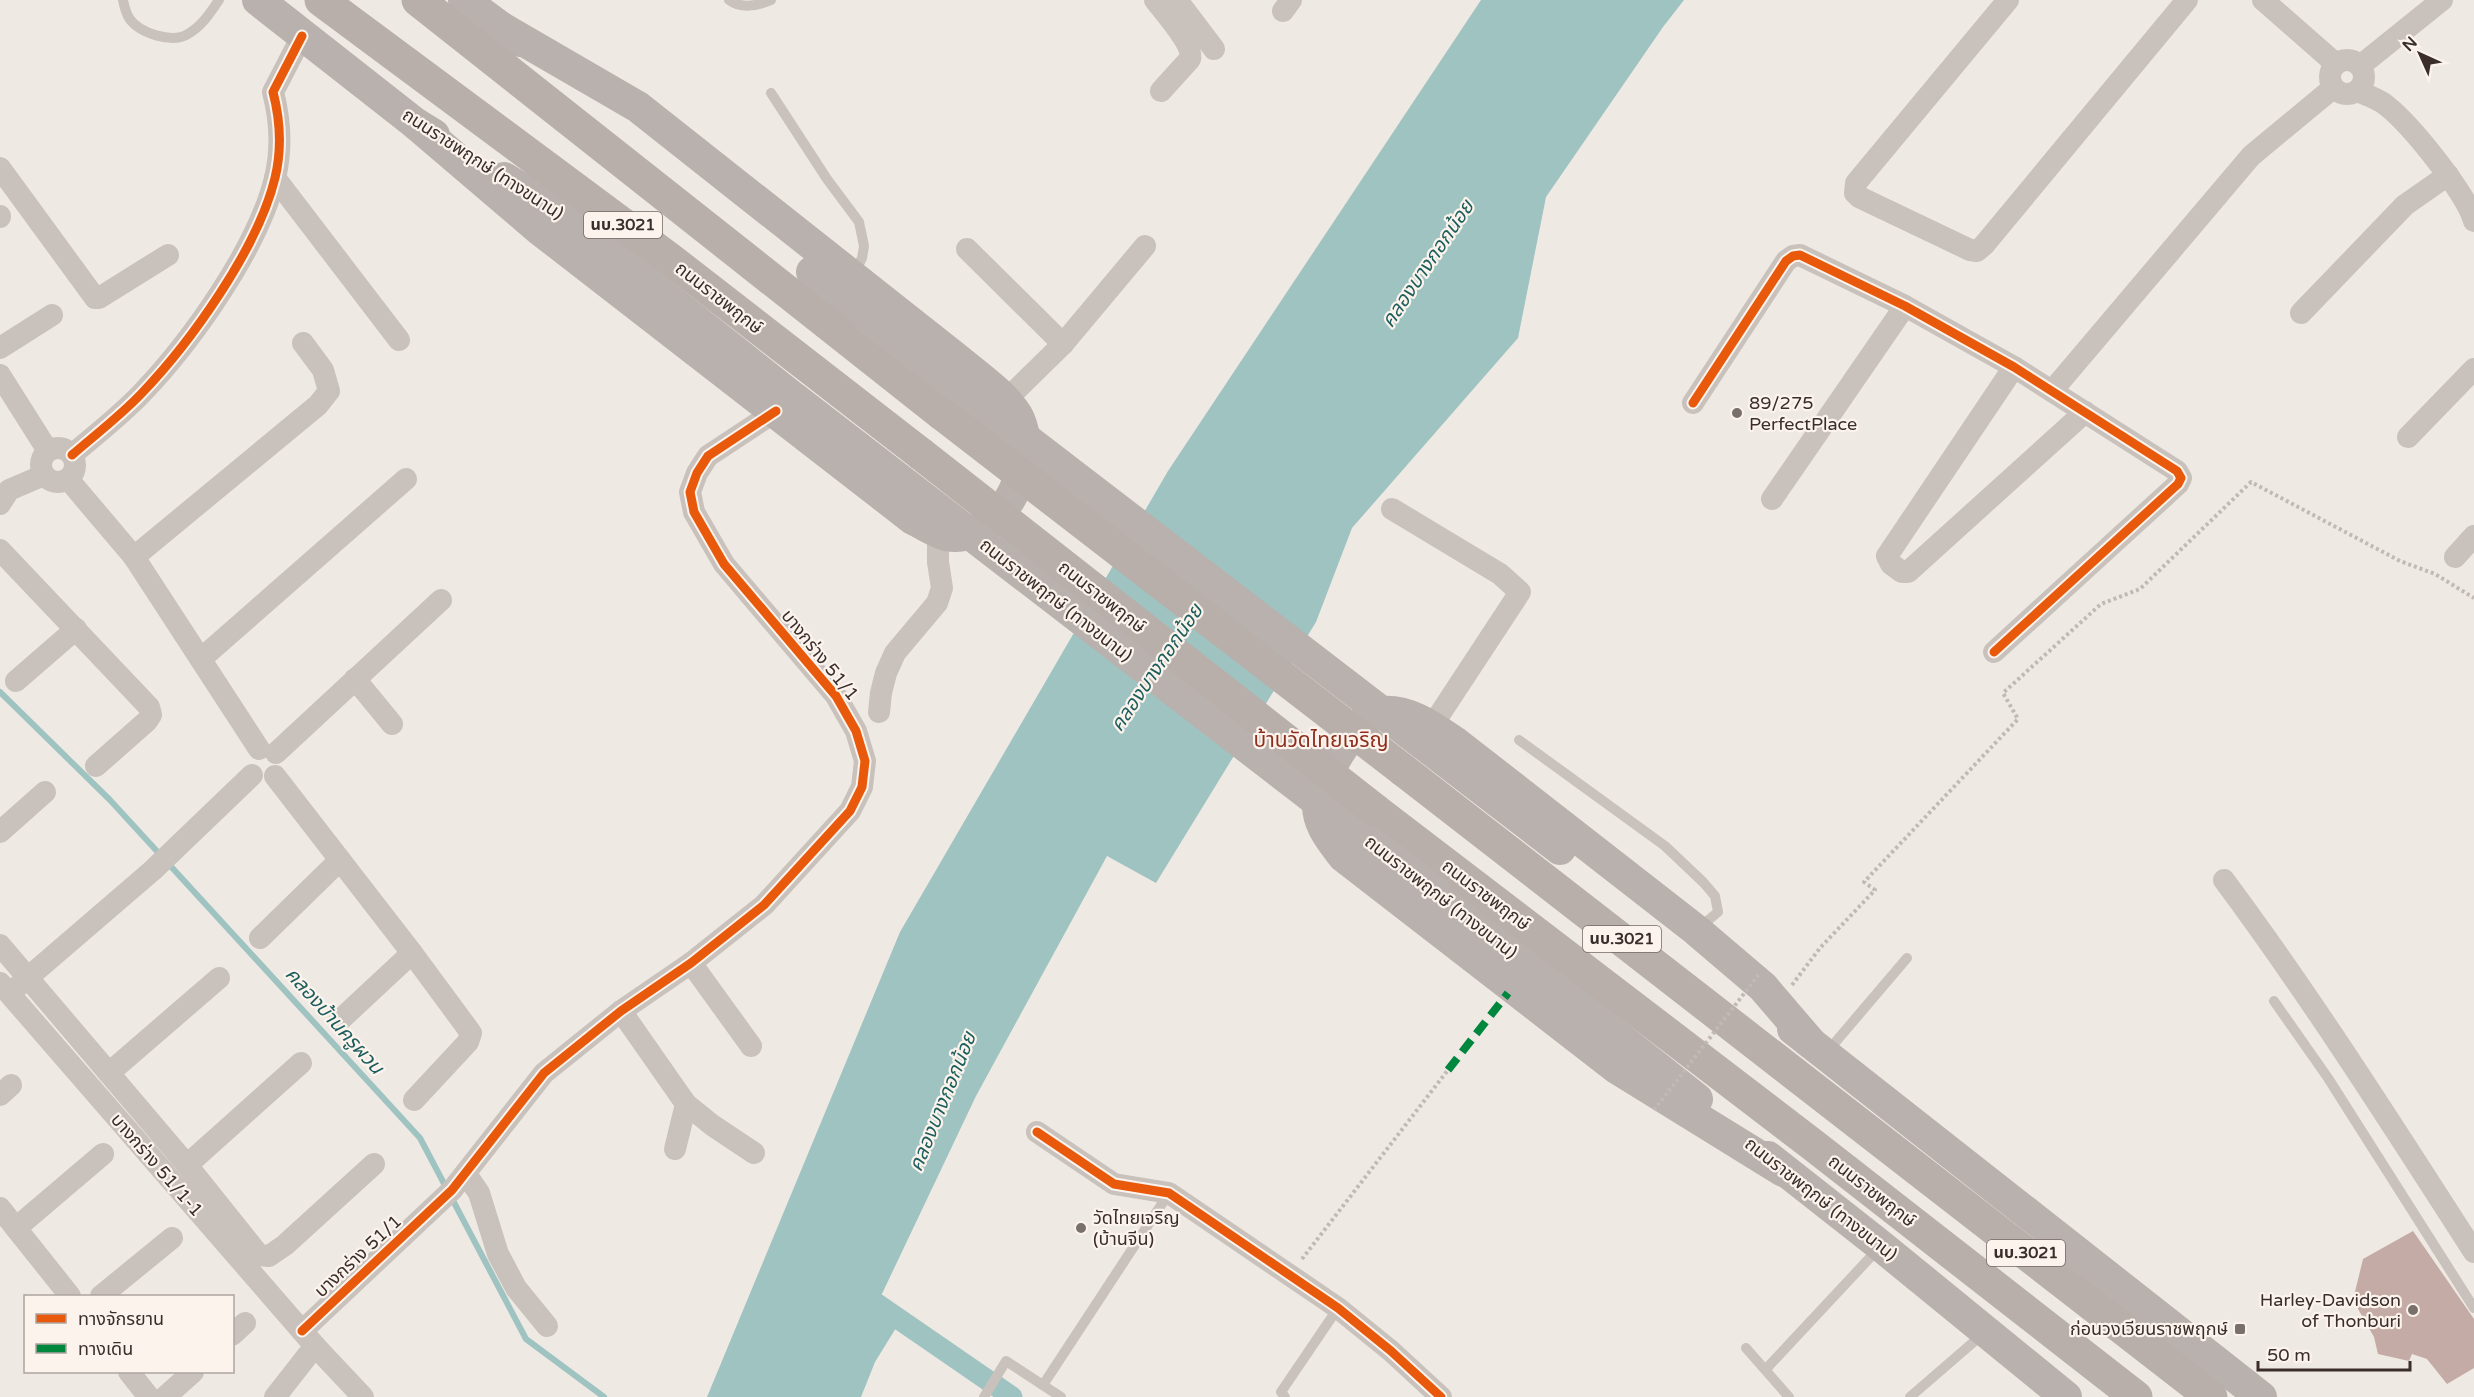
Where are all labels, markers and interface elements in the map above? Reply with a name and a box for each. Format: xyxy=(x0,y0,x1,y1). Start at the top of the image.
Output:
north arrow xyxy=(2390,24,2450,84)
text: N xyxy=(2398,32,2422,56)
street label: ถนนราชพฤกษ์ (ทางขนาน) xyxy=(398,104,568,224)
water label: คลองบางกอกน้อย xyxy=(1377,194,1481,332)
road number: นบ.3021 xyxy=(584,212,662,238)
street label: ถนนราชพฤกษ์ xyxy=(671,257,767,339)
place label: 89/275 PerfectPlace xyxy=(1749,392,1857,435)
marker: 89/275 PerfectPlace xyxy=(1730,406,1744,420)
street label: ถนนราชพฤกษ์ (ทางขนาน) xyxy=(975,534,1137,666)
street label: ถนนราชพฤกษ์ xyxy=(1054,556,1150,638)
water label: คลองบางกอกน้อย xyxy=(1106,598,1210,736)
street label: บางกร่าง 51/1 xyxy=(777,605,863,705)
district label: บ้านวัดไทยเจริญ xyxy=(1253,728,1389,753)
street label: ถนนราชพฤกษ์ (ทางขนาน) xyxy=(1360,831,1522,963)
street label: ถนนราชพฤกษ์ xyxy=(1438,855,1534,935)
road number: นบ.3021 xyxy=(1583,926,1661,952)
water label: คลองบ้านครูผวน xyxy=(280,963,389,1081)
water label: คลองบางกอกน้อย xyxy=(904,1027,983,1175)
street label: บางกร่าง 51/1-1 xyxy=(106,1109,208,1221)
street label: ถนนราชพฤกษ์ (ทางขนาน) xyxy=(1740,1133,1902,1265)
street label: ถนนราชพฤกษ์ xyxy=(1824,1150,1920,1232)
place label: วัดไทยเจริญ (บ้านจีน) xyxy=(1093,1207,1180,1250)
street label: บางกร่าง 51/1 xyxy=(310,1210,406,1302)
marker: วัดไทยเจริญ (บ้านจีน) xyxy=(1074,1221,1088,1235)
road number: นบ.3021 xyxy=(1987,1240,2065,1266)
place label: Harley-Davidson of Thonburi xyxy=(2260,1289,2401,1332)
legend xyxy=(24,1295,234,1373)
marker: Harley-Davidson of Thonburi xyxy=(2406,1303,2420,1317)
text: ทางจักรยาน xyxy=(78,1308,164,1330)
place label: ก่อนวงเวียนราชพฤกษ์ xyxy=(2070,1318,2228,1340)
marker: ก่อนวงเวียนราชพฤกษ์ xyxy=(2233,1322,2247,1336)
scale bar xyxy=(2258,1334,2410,1372)
text: ทางเดิน xyxy=(78,1338,133,1360)
text: 50 m xyxy=(2267,1344,2311,1366)

